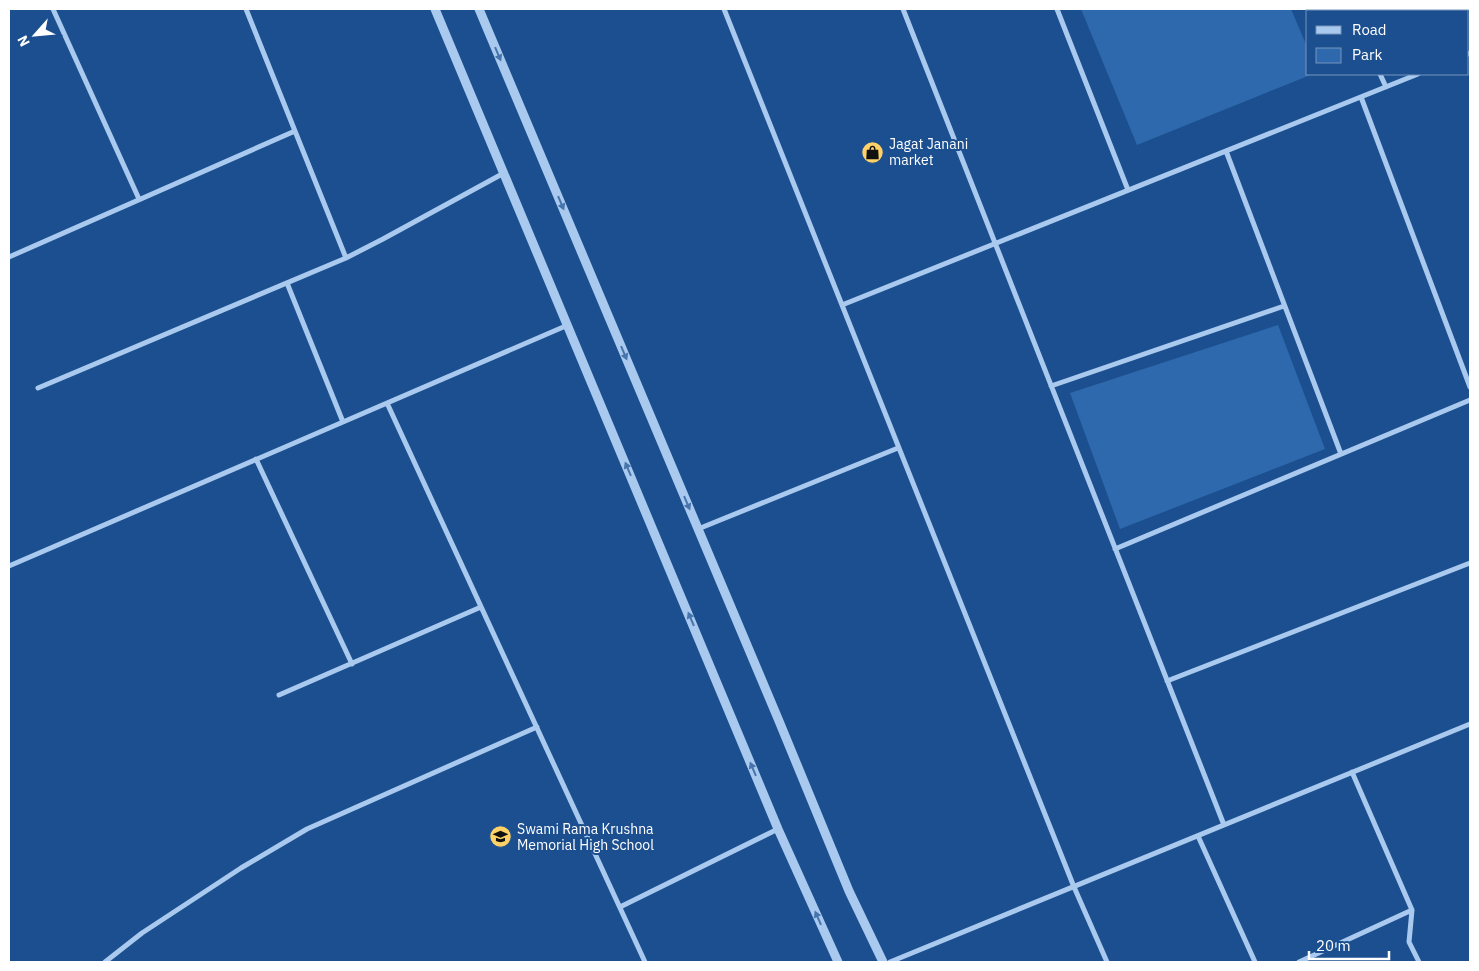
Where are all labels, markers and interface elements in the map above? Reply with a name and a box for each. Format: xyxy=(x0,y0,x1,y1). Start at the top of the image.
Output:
north arrow xyxy=(10,10,60,60)
legend xyxy=(1306,10,1469,75)
text: Road xyxy=(1352,20,1387,39)
text: N xyxy=(13,32,34,50)
text: Park xyxy=(1352,45,1382,64)
one-way arrow xyxy=(494,47,502,61)
place label: Jagat Janani market xyxy=(889,135,968,169)
shop icon: Jagat Janani market xyxy=(861,140,885,164)
one-way arrow xyxy=(557,196,565,210)
one-way arrow xyxy=(620,346,628,361)
one-way arrow xyxy=(623,462,631,476)
one-way arrow xyxy=(684,496,692,510)
one-way arrow xyxy=(686,612,694,626)
one-way arrow xyxy=(749,762,757,776)
place label: Swami Rama Krushna Memorial High School xyxy=(517,820,654,854)
school or university icon: Swami Rama Krushna Memorial High School xyxy=(489,825,513,849)
one-way arrow xyxy=(814,911,822,925)
scale bar xyxy=(1309,928,1389,960)
text: 20 m xyxy=(1316,936,1351,955)

